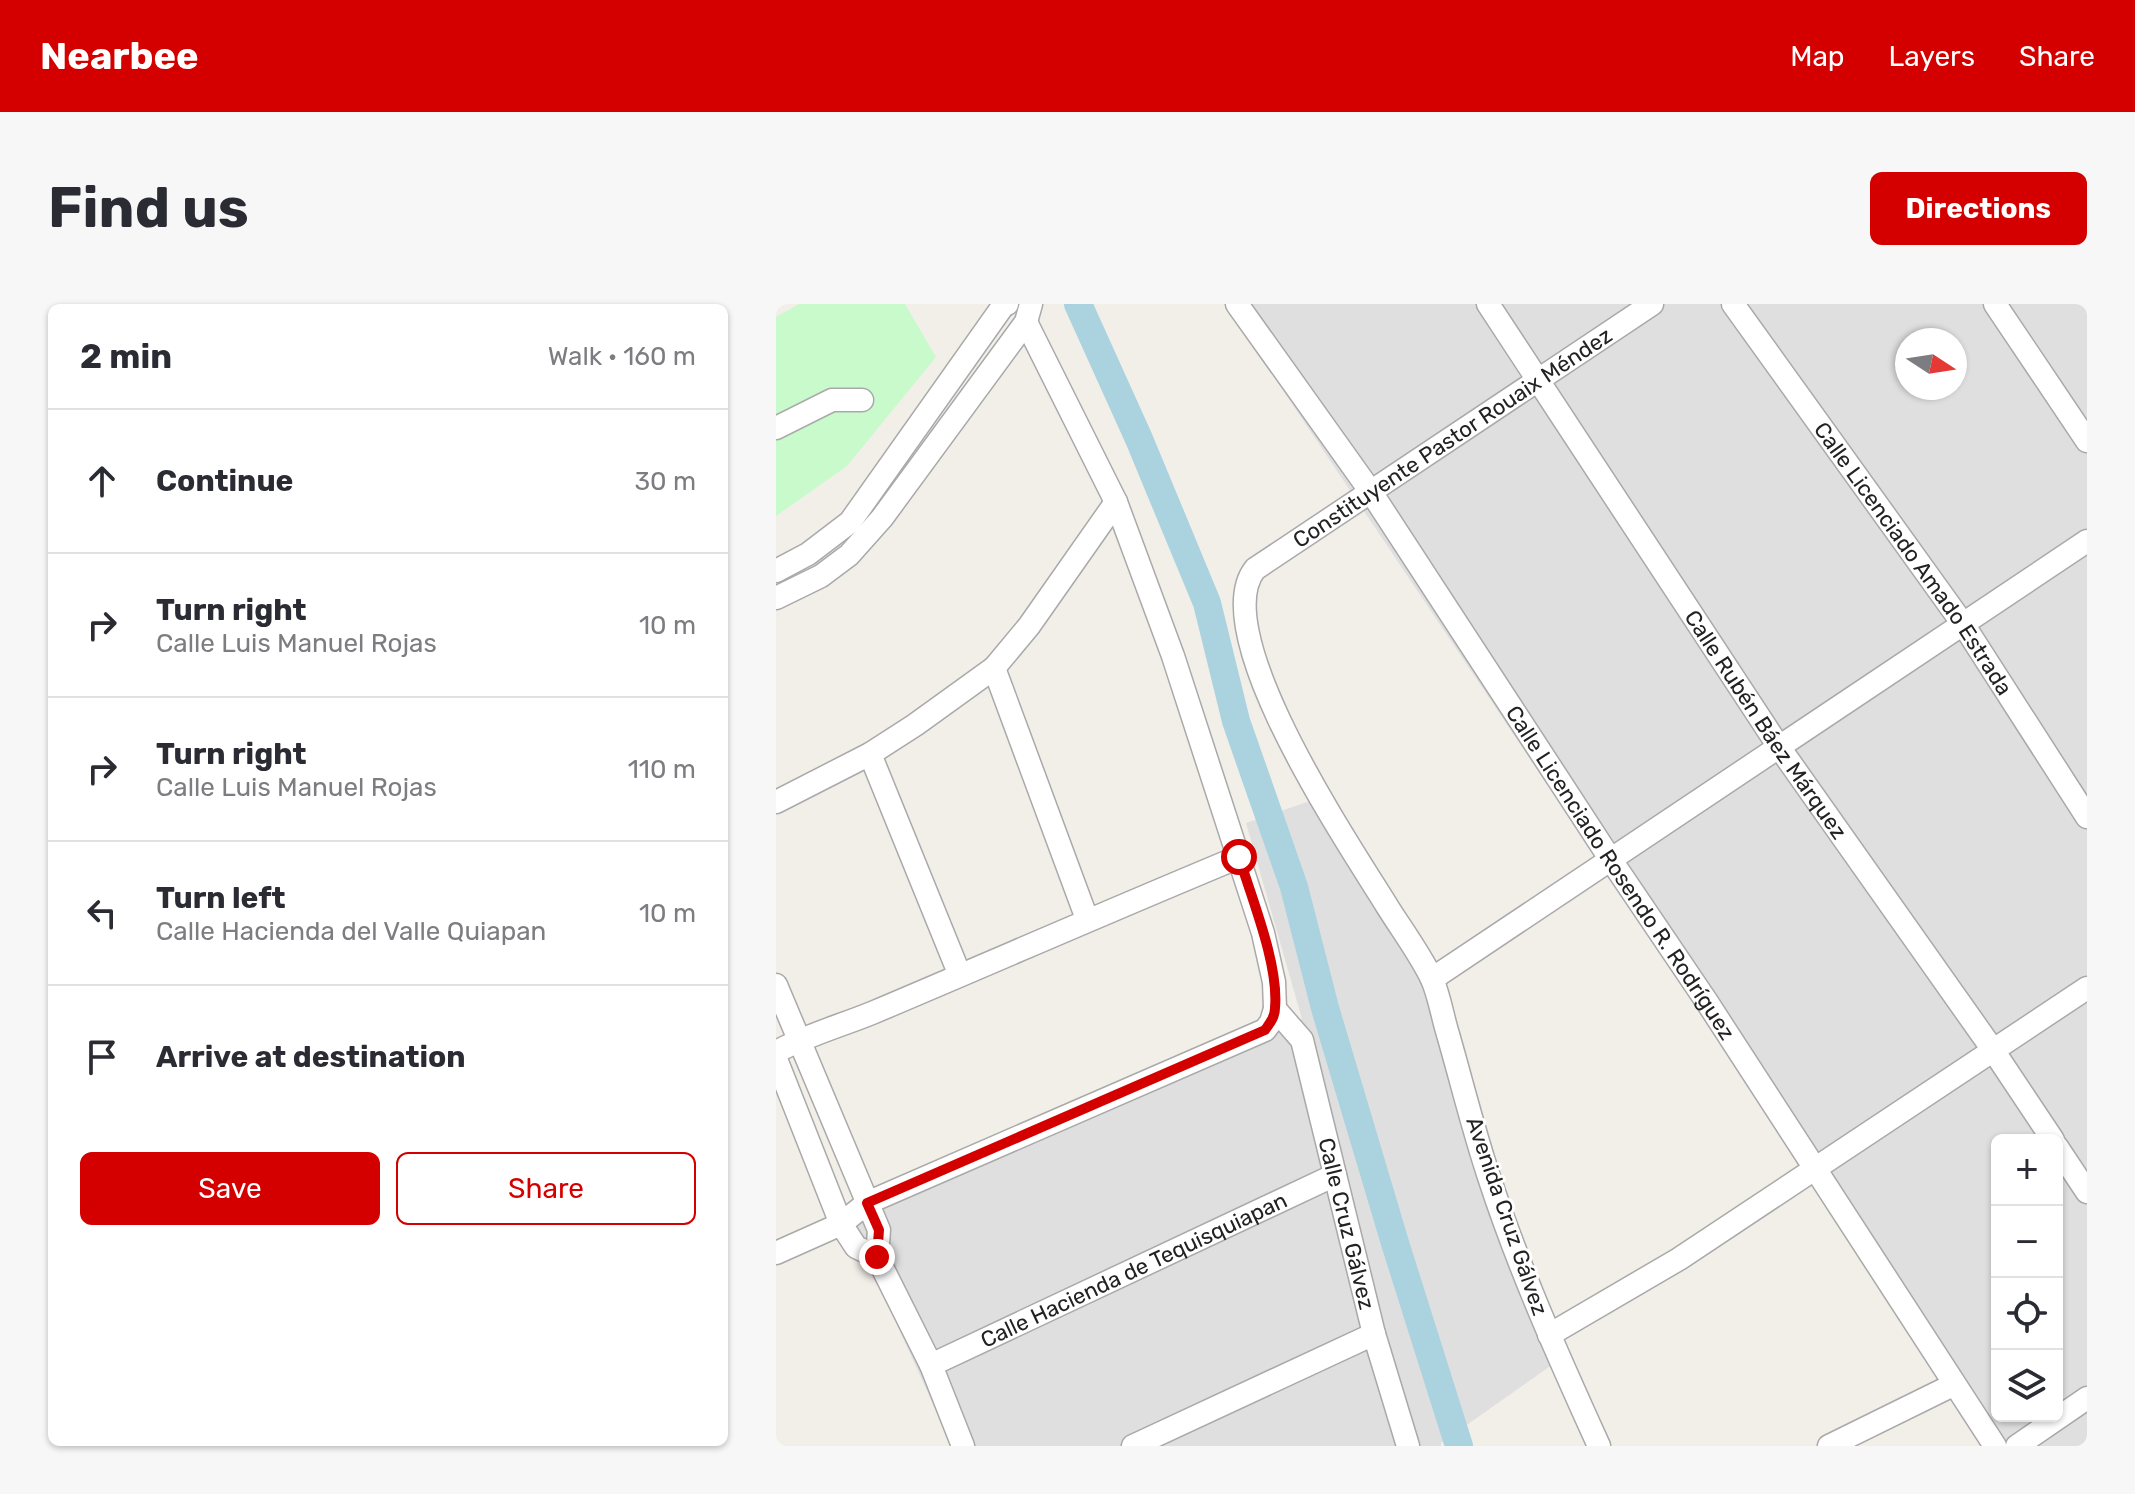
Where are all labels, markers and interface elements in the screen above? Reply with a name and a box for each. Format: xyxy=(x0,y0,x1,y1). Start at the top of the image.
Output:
text: Nearbee xyxy=(40,33,199,79)
text: Map xyxy=(1790,40,1845,73)
text: Layers xyxy=(1889,40,1975,73)
text: Share xyxy=(2019,40,2095,73)
button: Directions xyxy=(1870,172,2087,245)
text: Find us xyxy=(48,175,249,241)
street label: Constituyente Pastor Rouaix Méndez xyxy=(1288,321,1617,553)
north arrow xyxy=(1895,328,1967,400)
text: 2 min xyxy=(80,336,172,377)
text: Walk · 160 m xyxy=(548,341,696,372)
street label: Calle Licenciado Amado Estrada xyxy=(1809,417,2018,700)
icon: ahead xyxy=(80,459,124,503)
text: Continue xyxy=(156,463,293,499)
text: 30 m xyxy=(634,466,696,497)
text: Turn right xyxy=(156,592,307,628)
icon: right xyxy=(80,603,124,647)
street label: Calle Rubén Báez Márquez xyxy=(1679,605,1853,844)
text: 10 m xyxy=(639,610,696,641)
text: Calle Luis Manuel Rojas xyxy=(156,628,437,659)
street label: Calle Licenciado Rosendo R. Rodríguez xyxy=(1500,700,1741,1045)
text: Turn right xyxy=(156,736,307,772)
icon: right xyxy=(80,747,124,791)
text: 110 m xyxy=(628,754,696,785)
text: Calle Luis Manuel Rojas xyxy=(156,772,437,803)
route start xyxy=(1221,839,1257,875)
text: Turn left xyxy=(156,880,286,916)
icon: left xyxy=(80,891,124,935)
text: 10 m xyxy=(639,898,696,929)
text: Calle Hacienda del Valle Quiapan xyxy=(156,916,546,947)
icon: arrive xyxy=(80,1035,124,1079)
text: Arrive at destination xyxy=(156,1039,466,1075)
street label: Avenida Cruz Gálvez xyxy=(1460,1113,1554,1319)
map controls xyxy=(1991,1134,2063,1422)
button: + xyxy=(1991,1134,2063,1206)
street label: Calle Cruz Gálvez xyxy=(1313,1135,1381,1312)
button: Save xyxy=(80,1152,380,1225)
button: Share xyxy=(396,1152,696,1225)
street label: Calle Hacienda de Tequisquiapan xyxy=(976,1186,1291,1353)
button: − xyxy=(1991,1206,2063,1278)
route end xyxy=(859,1239,895,1275)
button: locate xyxy=(1991,1278,2063,1350)
button: layers xyxy=(1991,1350,2063,1422)

